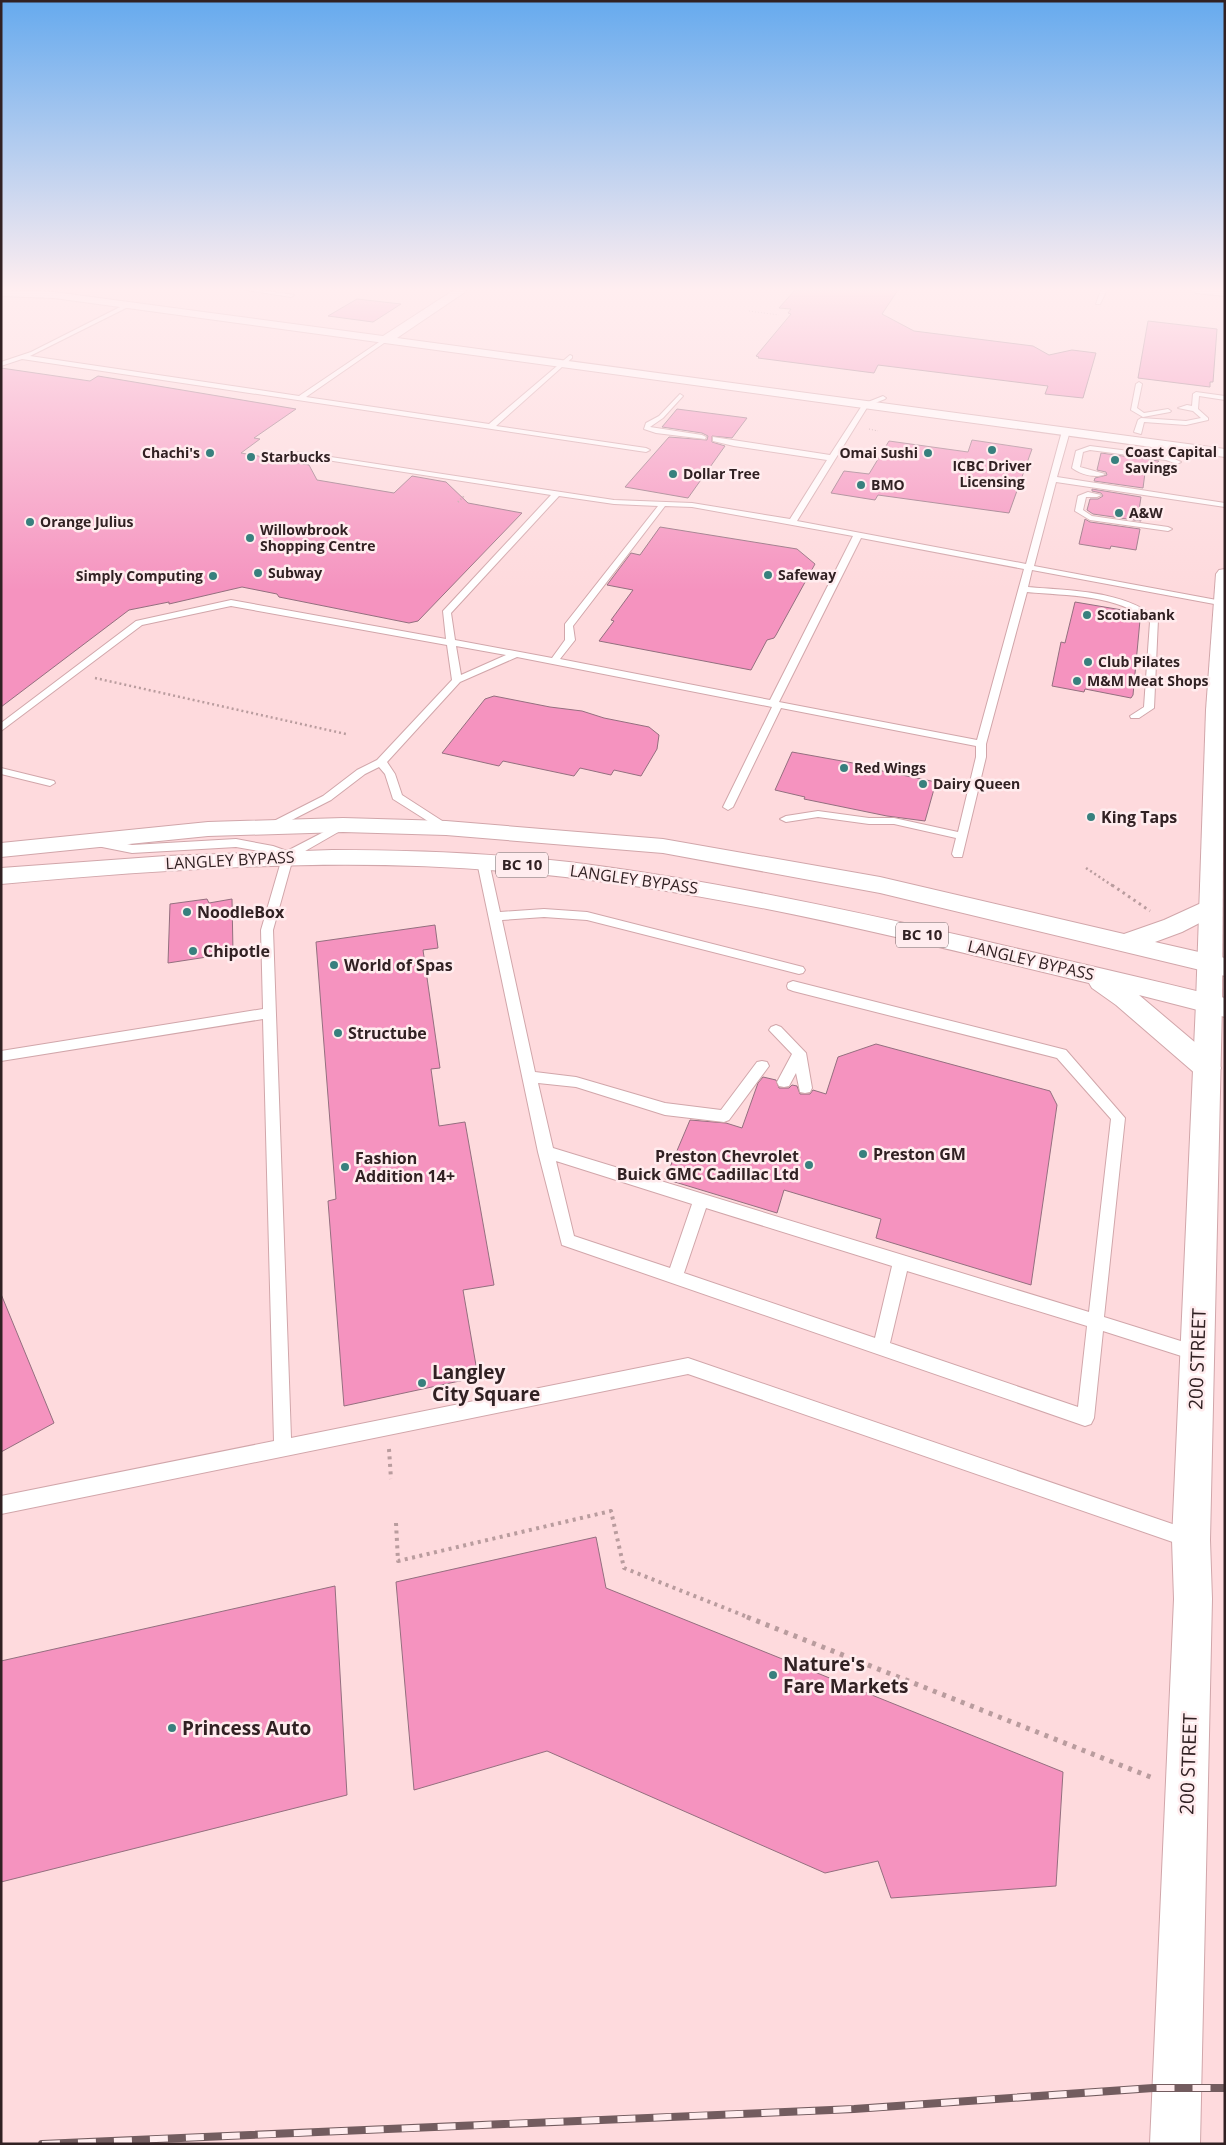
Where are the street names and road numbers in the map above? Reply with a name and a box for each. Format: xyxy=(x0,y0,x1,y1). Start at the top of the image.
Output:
street label: LANGLEY BYPASS xyxy=(165,846,295,874)
road number: BC 10 xyxy=(496,852,548,878)
street label: LANGLEY BYPASS xyxy=(569,859,700,899)
road number: BC 10 xyxy=(896,922,948,948)
street label: LANGLEY BYPASS xyxy=(966,935,1097,985)
street label: 200 STREET xyxy=(1182,1307,1212,1410)
street label: 200 STREET xyxy=(1173,1712,1203,1815)

